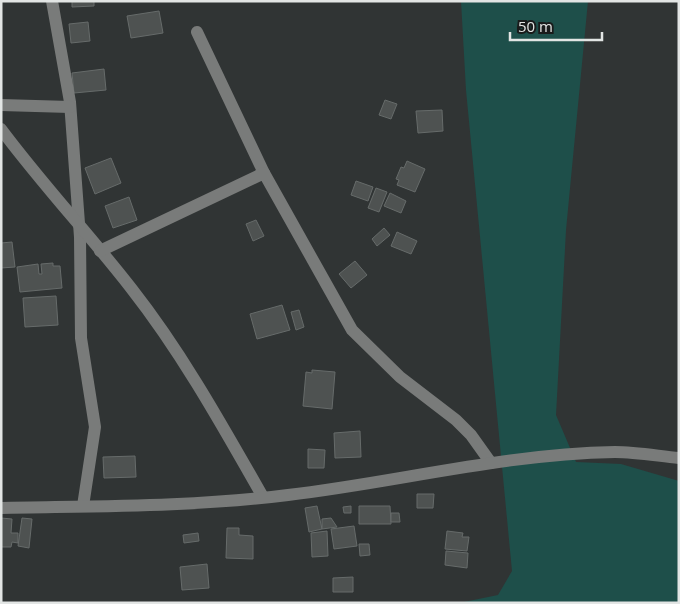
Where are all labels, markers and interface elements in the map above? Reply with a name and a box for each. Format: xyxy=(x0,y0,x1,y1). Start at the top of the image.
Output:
scale bar xyxy=(510,10,602,42)
text: 50 m xyxy=(518,16,553,36)

